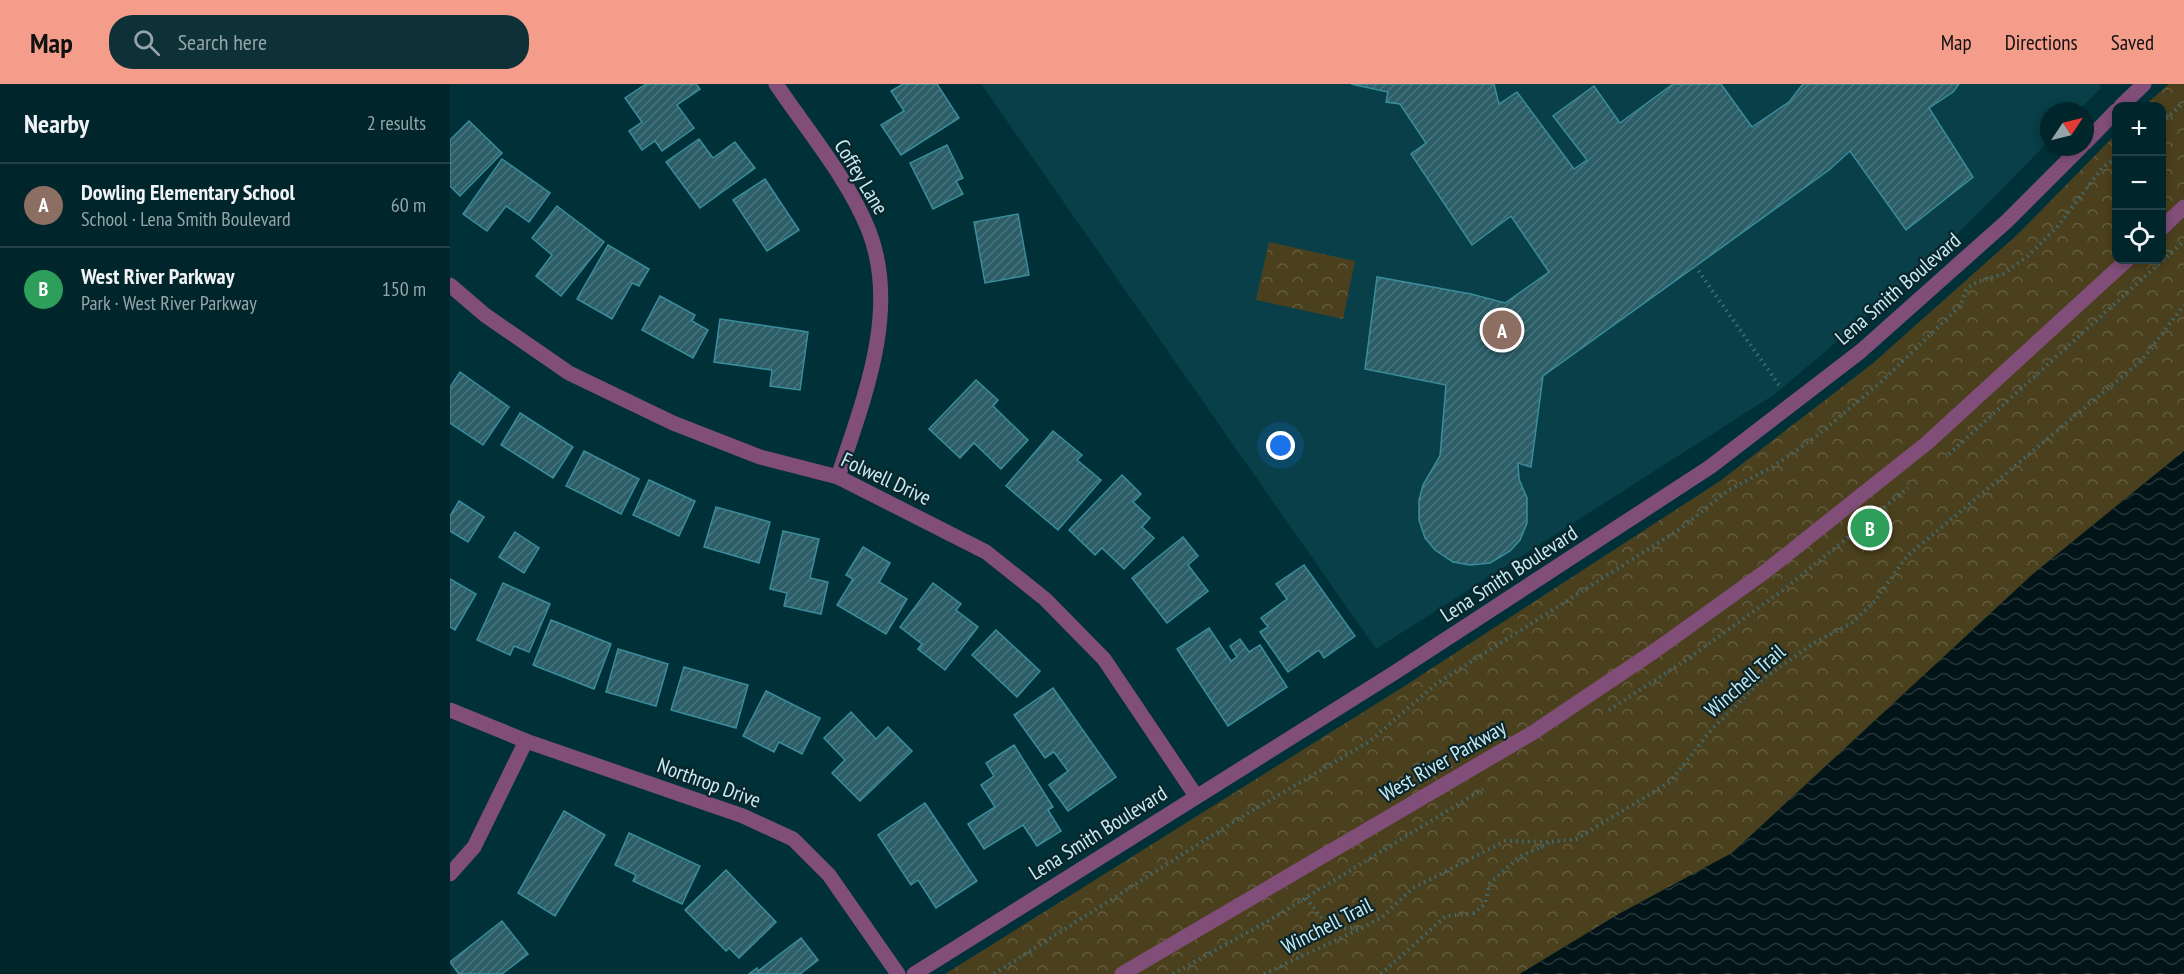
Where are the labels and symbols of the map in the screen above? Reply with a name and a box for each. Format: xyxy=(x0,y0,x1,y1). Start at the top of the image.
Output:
north arrow xyxy=(2040,102,2094,156)
street label: Coffey Lane xyxy=(828,134,894,219)
street label: Lena Smith Boulevard xyxy=(1829,227,1966,351)
pin: A xyxy=(1482,308,1522,352)
your location xyxy=(1266,431,1295,460)
street label: Folwell Drive xyxy=(837,446,935,511)
pin: B xyxy=(1850,506,1890,550)
street label: Lena Smith Boulevard xyxy=(1435,519,1582,628)
street label: Winchell Trail xyxy=(1699,638,1791,723)
street label: West River Parkway xyxy=(1375,714,1511,807)
street label: Northrop Drive xyxy=(654,751,765,814)
street label: Lena Smith Boulevard xyxy=(1024,779,1172,886)
street label: Winchell Trail xyxy=(1277,891,1377,960)

